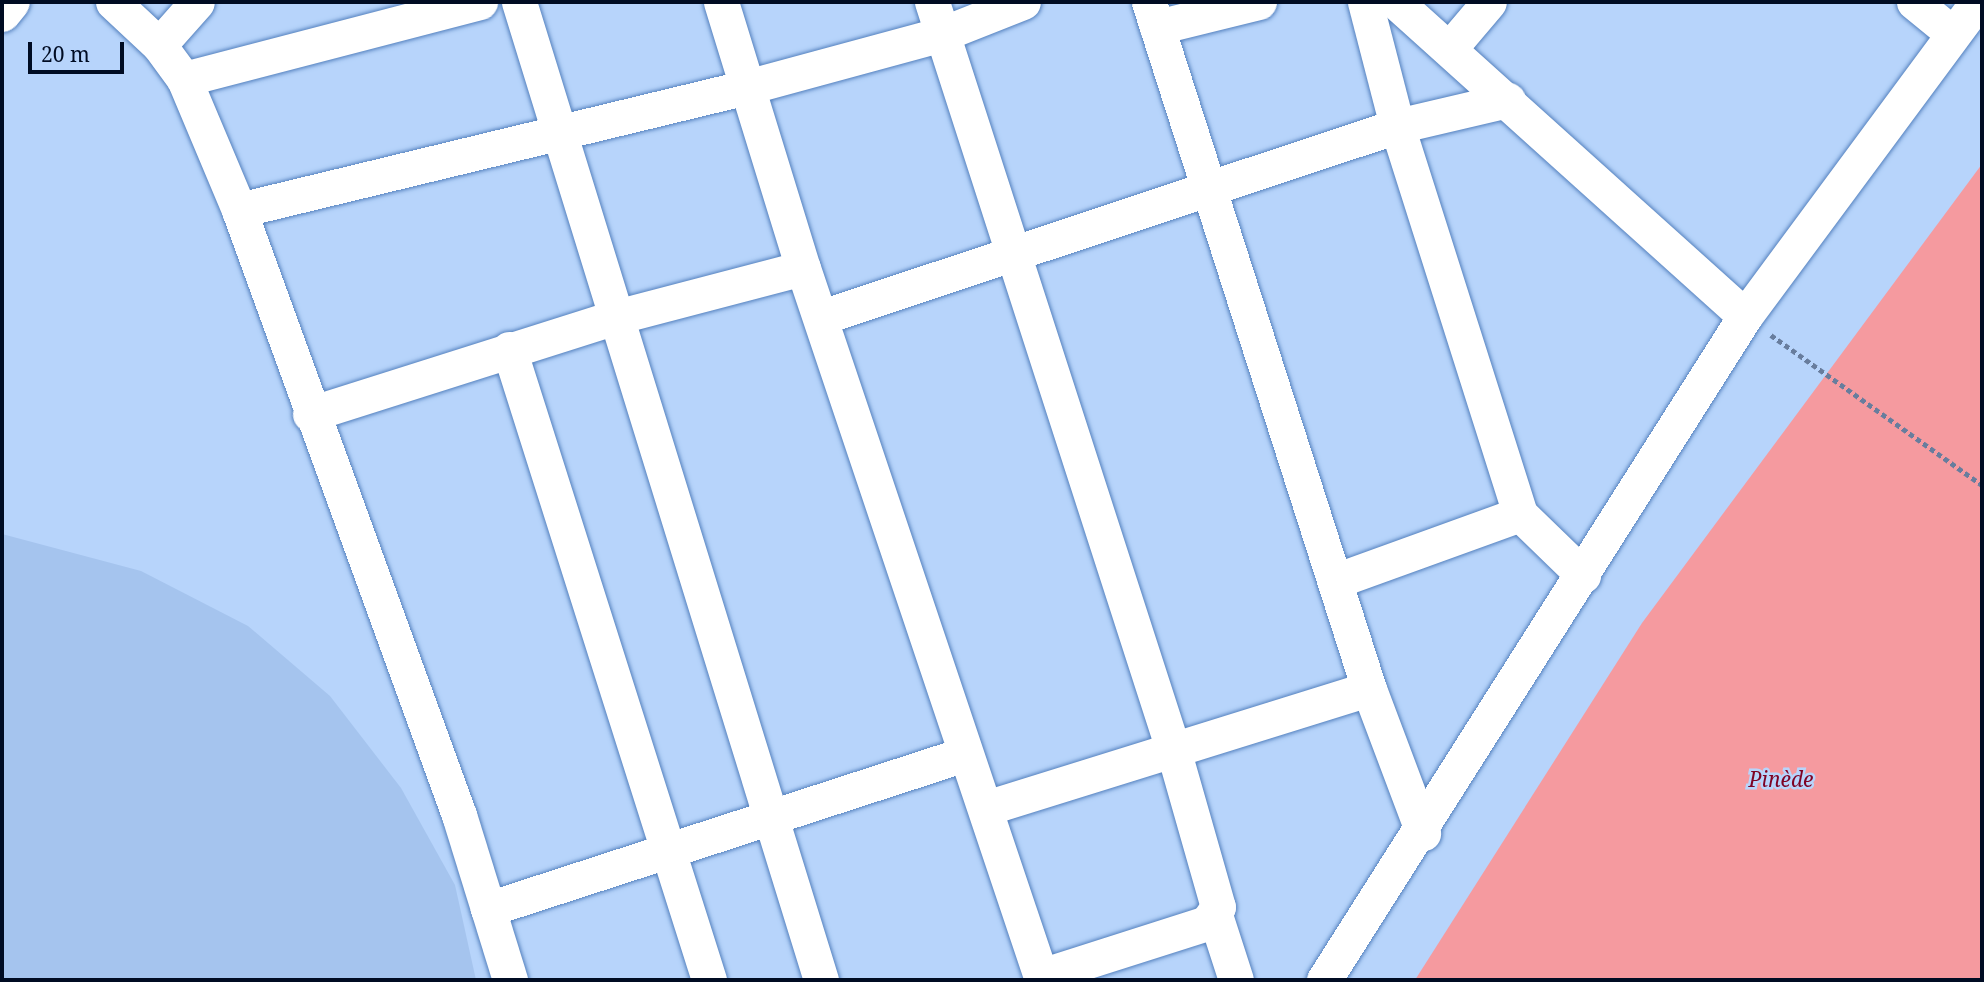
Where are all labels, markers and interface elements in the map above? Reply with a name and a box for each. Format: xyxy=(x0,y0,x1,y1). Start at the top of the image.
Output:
scale bar xyxy=(32,28,128,72)
text: 20 m xyxy=(41,40,90,68)
park label: Pinède xyxy=(1749,766,1813,792)

